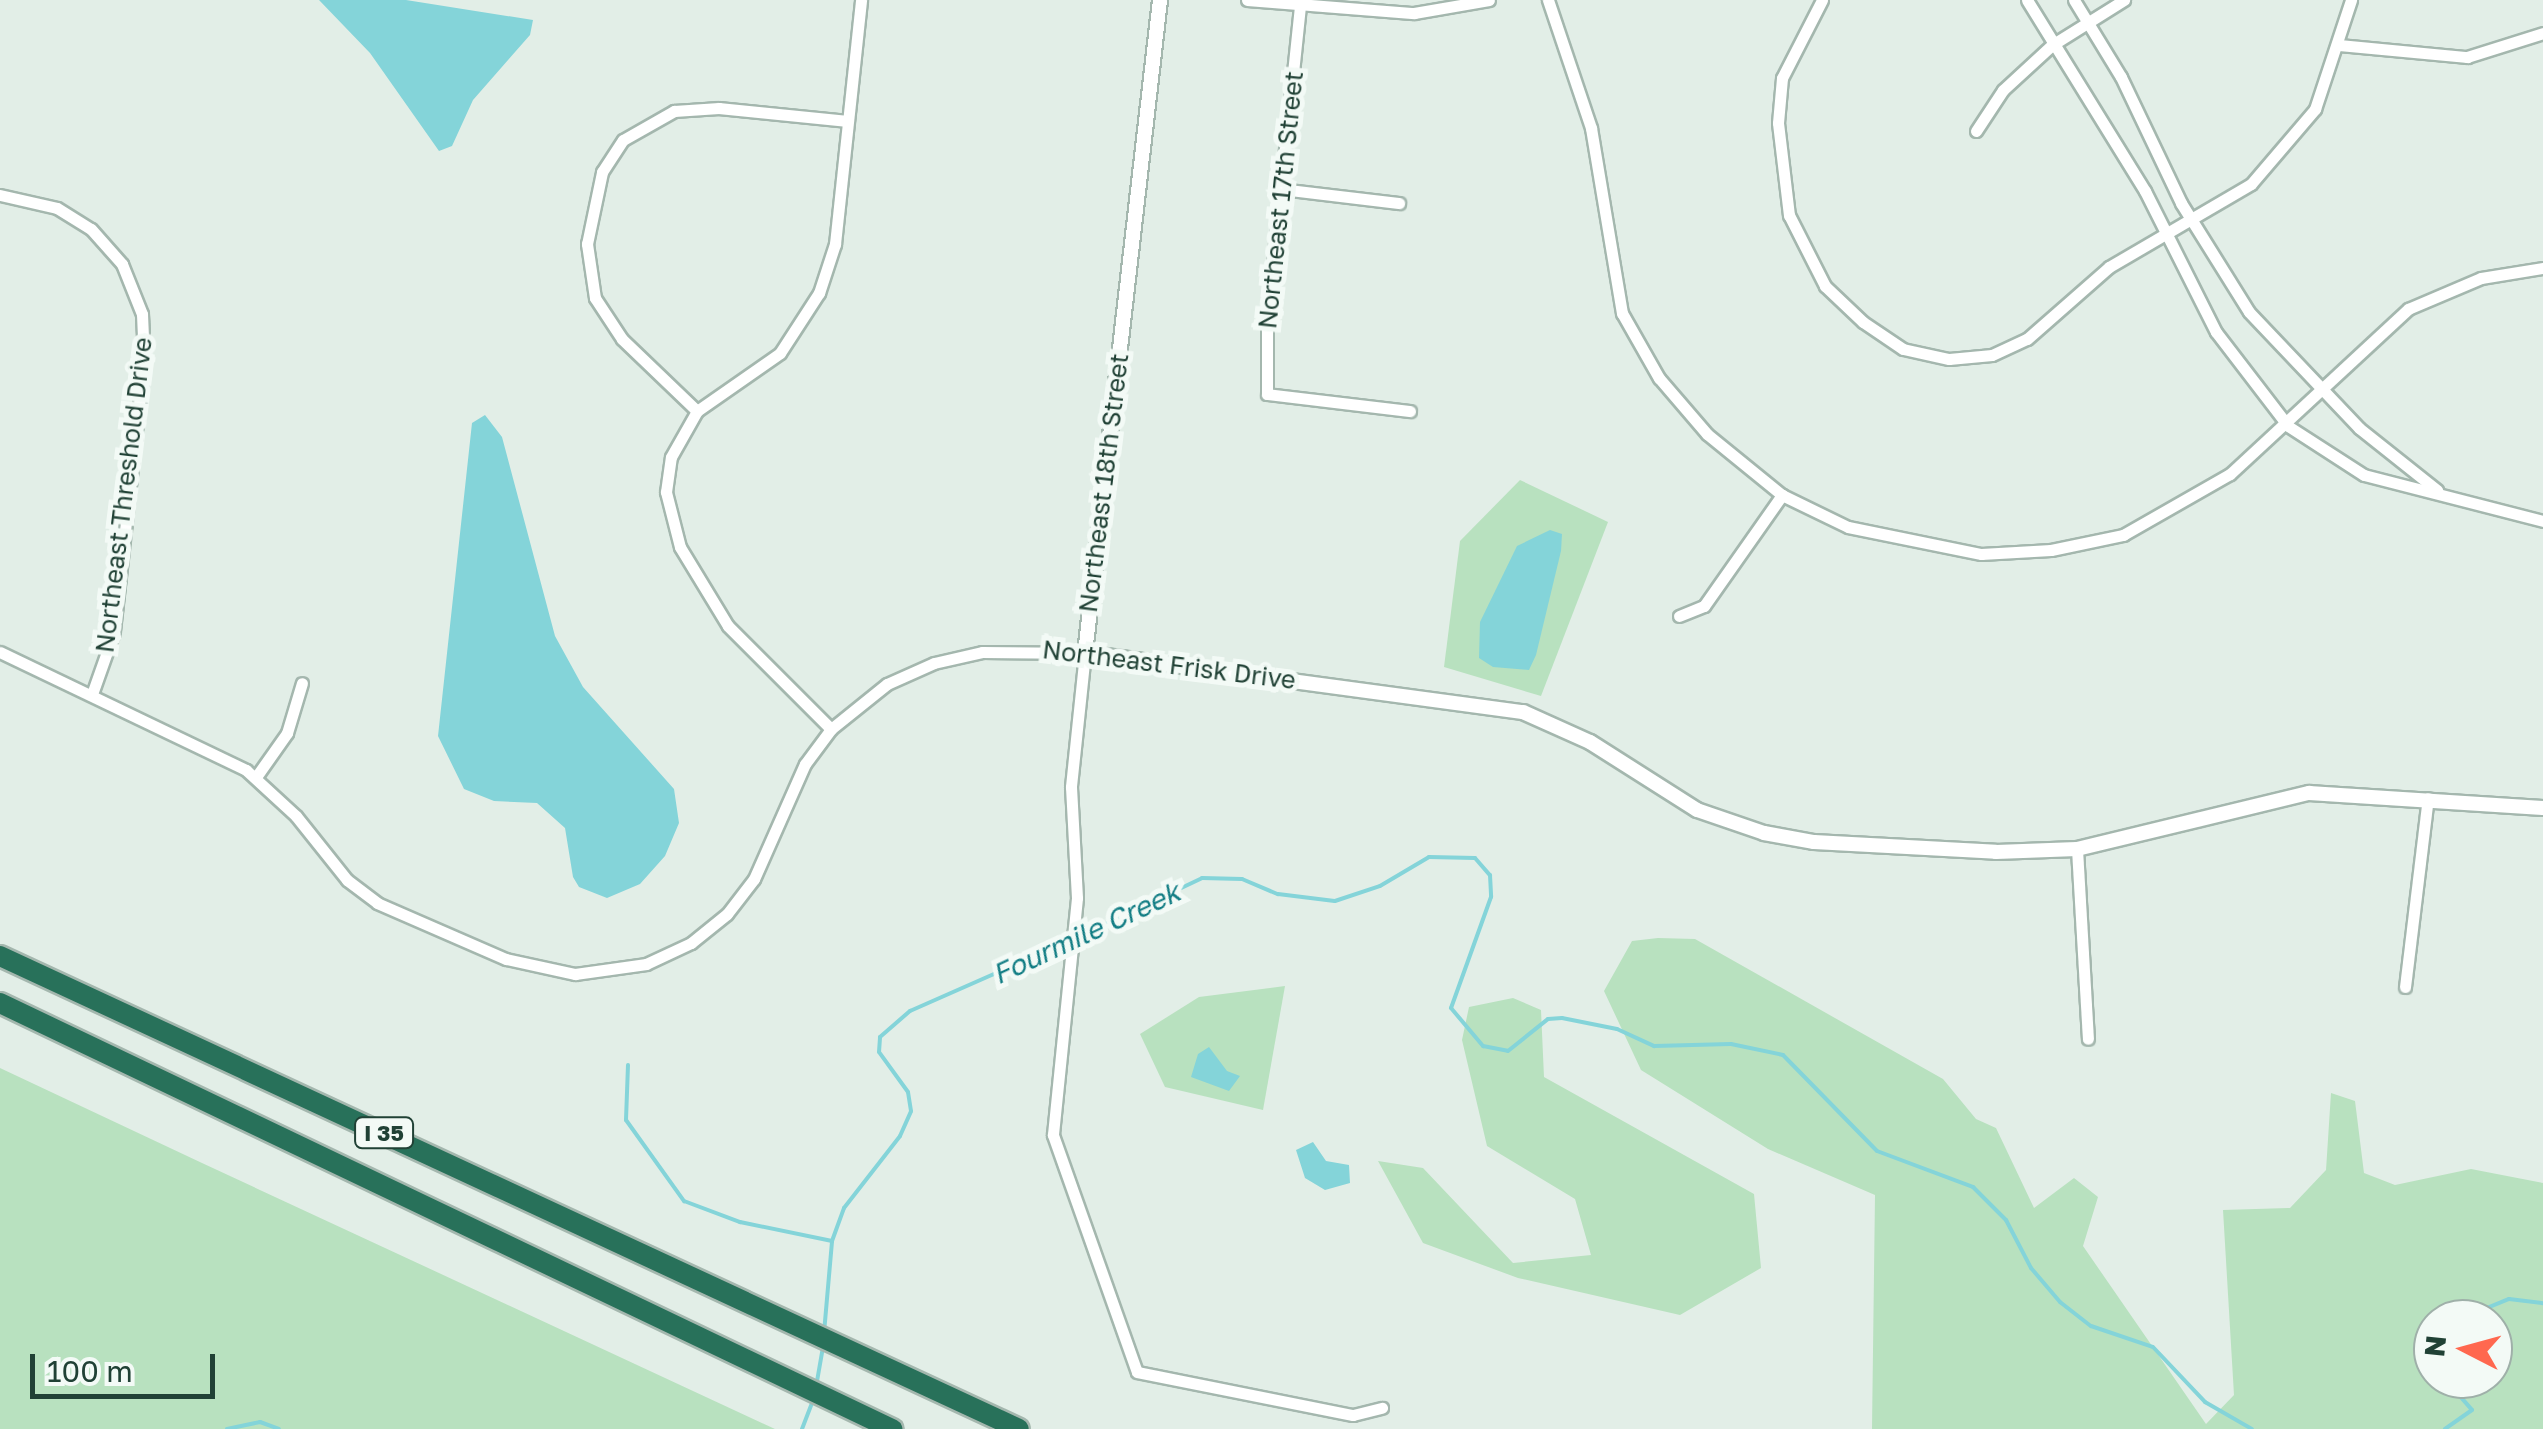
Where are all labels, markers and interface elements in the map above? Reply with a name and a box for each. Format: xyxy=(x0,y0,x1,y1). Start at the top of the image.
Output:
street label: Northeast 17th Street xyxy=(1253,70,1309,330)
street label: Northeast Threshold Drive xyxy=(90,336,158,654)
street label: Northeast 18th Street xyxy=(1073,352,1135,614)
street label: Northeast Frisk Drive xyxy=(1041,635,1297,695)
water label: Fourmile Creek xyxy=(987,875,1185,991)
road number: I 35 xyxy=(354,1116,414,1150)
north arrow xyxy=(2413,1299,2513,1399)
scale bar xyxy=(35,1334,220,1396)
text: N xyxy=(2417,1334,2452,1358)
text: 100 m xyxy=(47,1353,133,1389)

